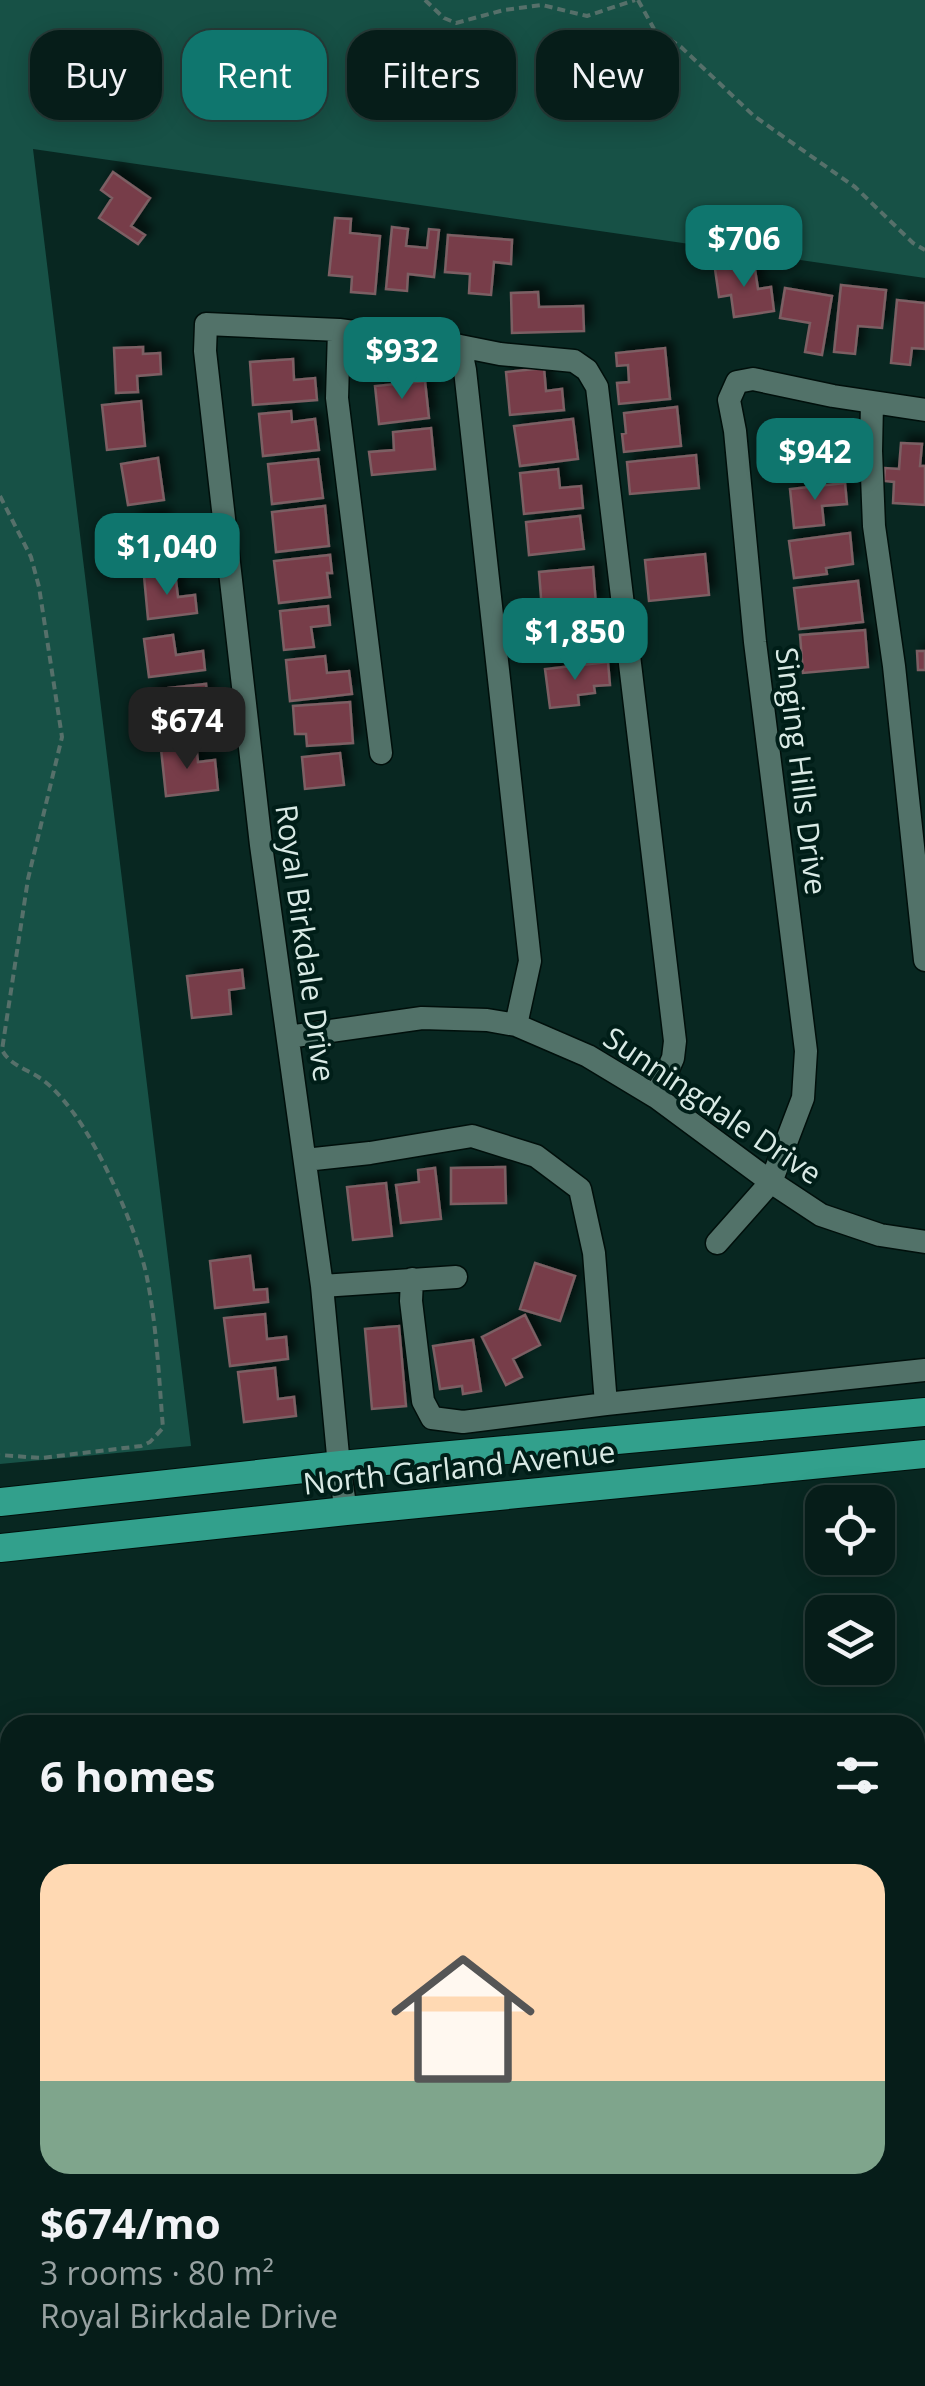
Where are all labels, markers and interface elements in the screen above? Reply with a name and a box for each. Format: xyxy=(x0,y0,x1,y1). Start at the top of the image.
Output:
chip: Buy xyxy=(30,30,162,120)
chip: Rent xyxy=(182,30,327,120)
chip: Filters xyxy=(347,30,516,120)
chip: New xyxy=(536,30,679,120)
pin: $706 xyxy=(685,205,803,290)
text: $706 xyxy=(707,216,781,259)
pin: $932 xyxy=(343,317,461,402)
text: $932 xyxy=(365,328,439,371)
pin: $942 xyxy=(756,418,874,503)
text: $942 xyxy=(778,429,852,472)
pin: $1,040 xyxy=(86,513,248,598)
text: $1,040 xyxy=(117,524,217,567)
pin: $1,850 xyxy=(494,598,656,683)
text: $1,850 xyxy=(525,609,625,652)
street label: Singing Hills Drive xyxy=(766,645,838,897)
pin: $674 xyxy=(128,687,246,772)
text: $674 xyxy=(150,698,224,741)
street label: Royal Birkdale Drive xyxy=(266,802,346,1084)
street label: Sunningdale Drive xyxy=(596,1017,830,1193)
street label: North Garland Avenue xyxy=(301,1430,617,1504)
map controls xyxy=(805,1485,895,1685)
button: locate xyxy=(805,1485,895,1575)
button: layers xyxy=(805,1595,895,1685)
text: 6 homes xyxy=(40,1747,215,1804)
icon: filters xyxy=(830,1748,885,1803)
icon: home xyxy=(373,1929,553,2109)
text: $674/mo xyxy=(40,2194,221,2251)
text: 3 rooms · 80 m² xyxy=(40,2251,274,2294)
text: Royal Birkdale Drive xyxy=(40,2294,338,2337)

